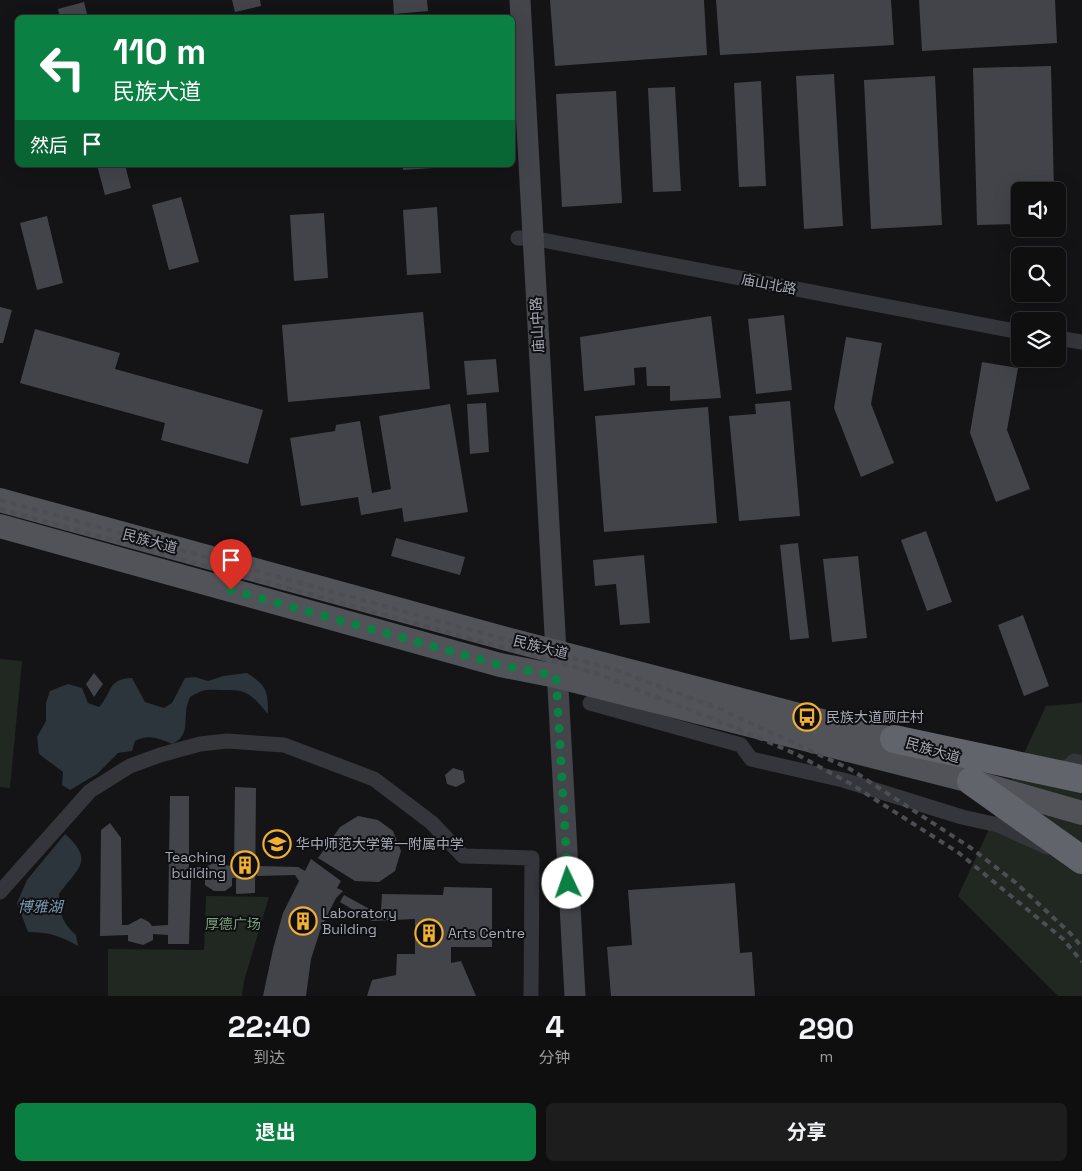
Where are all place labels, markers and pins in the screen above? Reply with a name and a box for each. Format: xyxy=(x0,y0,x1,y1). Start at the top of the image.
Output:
pin xyxy=(210,539,252,590)
bus stop icon: 民族大道顾庄村 xyxy=(792,702,822,732)
place label: 民族大道顾庄村 xyxy=(826,708,924,726)
school or university icon: 华中师范大学第一附属中学 xyxy=(262,829,292,859)
place label: 华中师范大学第一附属中学 xyxy=(296,835,464,853)
place label: Teaching building xyxy=(165,848,226,882)
building icon: Teaching building xyxy=(230,850,260,880)
place label: Laboratory Building xyxy=(322,904,397,938)
building icon: Laboratory Building xyxy=(288,906,318,936)
building icon: Arts Centre xyxy=(414,918,444,948)
place label: Arts Centre xyxy=(448,924,525,942)

